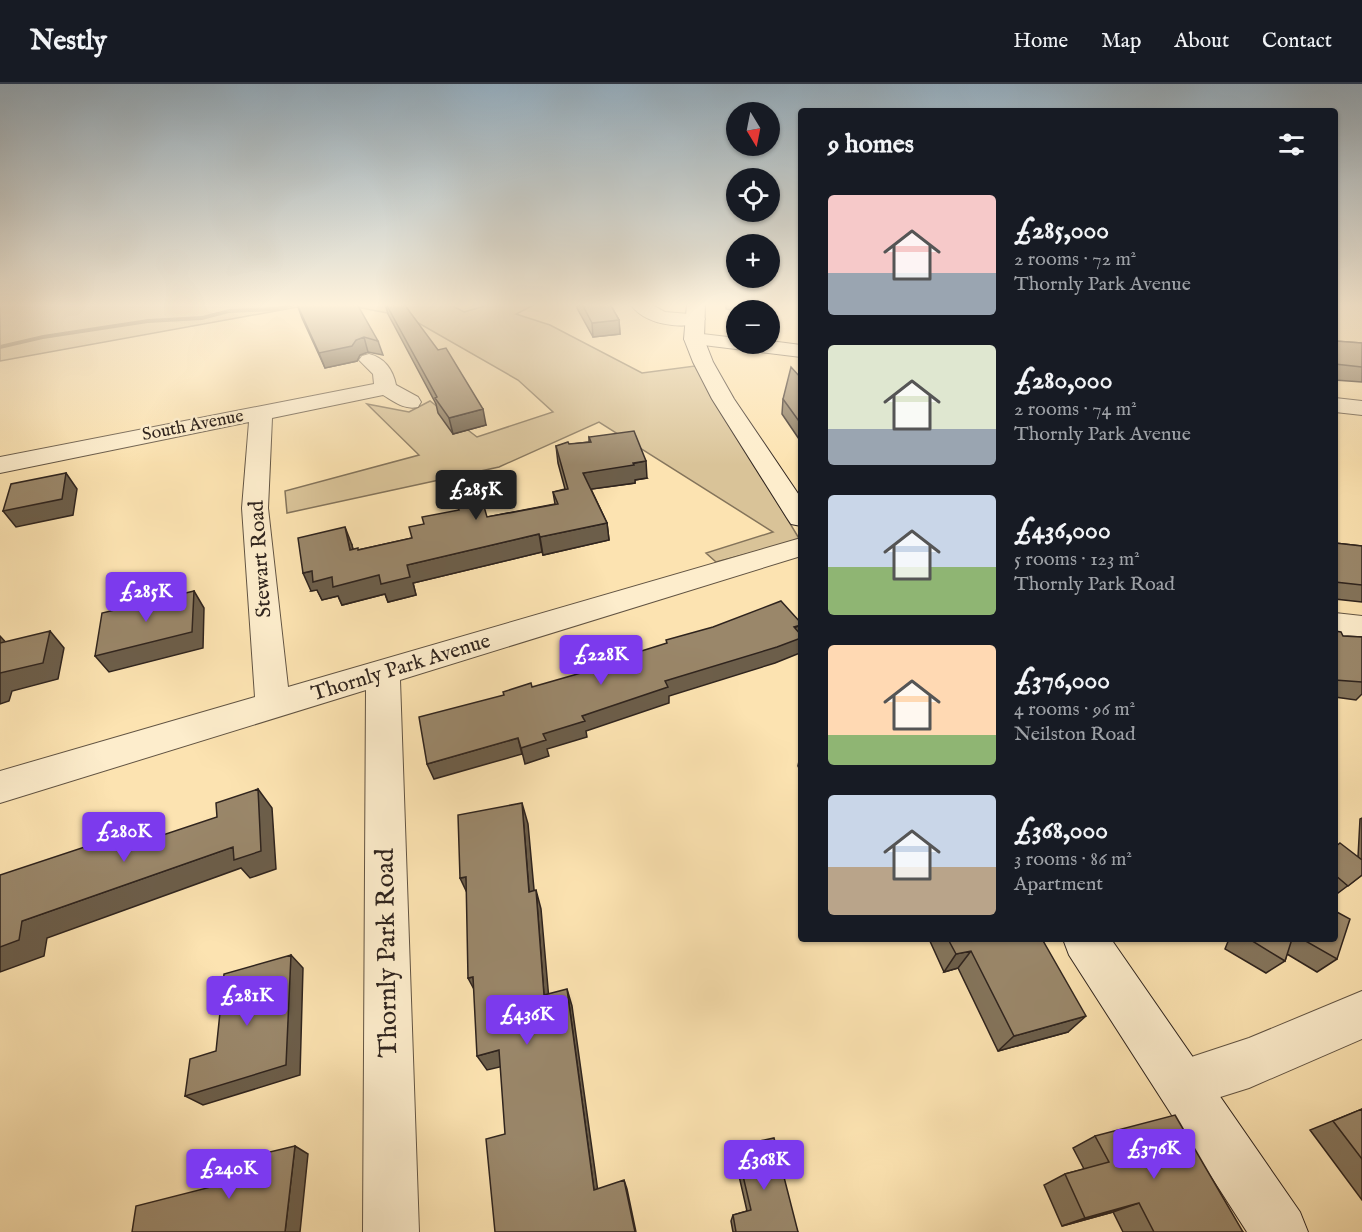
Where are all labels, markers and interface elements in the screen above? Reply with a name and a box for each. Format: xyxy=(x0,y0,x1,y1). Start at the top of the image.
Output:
text: Nestly xyxy=(30,24,107,59)
text: Home xyxy=(1013,28,1068,55)
text: Map xyxy=(1101,28,1141,55)
text: About xyxy=(1174,28,1229,55)
text: Contact xyxy=(1262,28,1332,55)
north arrow xyxy=(726,102,780,156)
map controls xyxy=(726,102,780,354)
text: 9 homes xyxy=(828,128,914,161)
icon: filters xyxy=(1275,128,1308,161)
button: locate xyxy=(726,168,780,222)
text: £285,000 xyxy=(1014,214,1109,247)
icon: home xyxy=(876,219,948,291)
button: + xyxy=(726,234,780,288)
text: 2 rooms · 72 m² xyxy=(1014,247,1136,272)
text: Thornly Park Avenue xyxy=(1014,272,1191,297)
button: − xyxy=(726,300,780,354)
text: £280,000 xyxy=(1014,364,1112,397)
icon: home xyxy=(876,369,948,441)
text: 2 rooms · 74 m² xyxy=(1014,397,1137,422)
street label: South Avenue xyxy=(140,405,246,447)
text: Thornly Park Avenue xyxy=(1014,422,1191,447)
pin: £285K xyxy=(434,470,518,521)
text: £285K xyxy=(450,477,502,502)
street label: Stewart Road xyxy=(243,499,279,619)
text: £436,000 xyxy=(1014,514,1111,547)
icon: home xyxy=(876,519,948,591)
text: 5 rooms · 123 m² xyxy=(1014,547,1140,572)
pin: £285K xyxy=(104,572,188,623)
text: Thornly Park Road xyxy=(1014,572,1175,597)
text: £285K xyxy=(120,579,172,604)
street label: Thornly Park Avenue xyxy=(308,628,494,708)
pin: £228K xyxy=(559,635,643,686)
text: £228K xyxy=(574,642,628,667)
text: £376,000 xyxy=(1014,664,1110,697)
icon: home xyxy=(876,669,948,741)
text: 4 rooms · 96 m² xyxy=(1014,697,1135,722)
text: Neilston Road xyxy=(1014,722,1136,747)
pin: £280K xyxy=(82,812,166,863)
text: £368,000 xyxy=(1014,814,1108,847)
text: £280K xyxy=(96,819,152,844)
icon: home xyxy=(876,819,948,891)
text: 3 rooms · 86 m² xyxy=(1014,847,1132,872)
street label: Thornly Park Road xyxy=(369,848,405,1058)
text: Apartment xyxy=(1014,872,1103,897)
pin: £281K xyxy=(205,976,289,1027)
text: £281K xyxy=(221,983,274,1008)
pin: £436K xyxy=(485,995,569,1046)
text: £436K xyxy=(500,1002,554,1027)
pin: £376K xyxy=(1112,1129,1196,1180)
text: £376K xyxy=(1127,1136,1181,1161)
pin: £368K xyxy=(722,1140,806,1191)
text: £368K xyxy=(738,1147,790,1172)
pin: £240K xyxy=(187,1149,271,1200)
text: £240K xyxy=(200,1156,258,1181)

